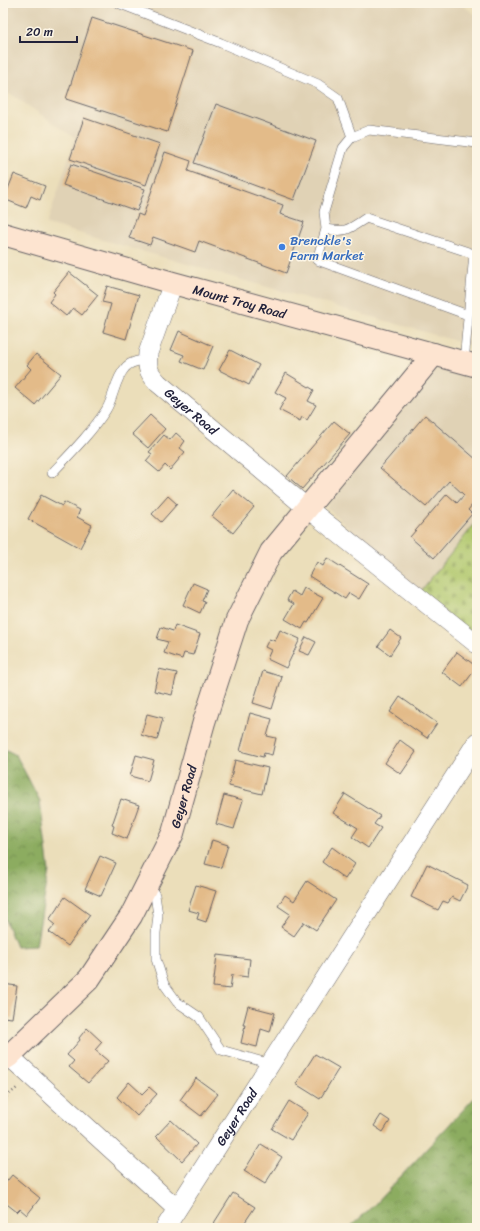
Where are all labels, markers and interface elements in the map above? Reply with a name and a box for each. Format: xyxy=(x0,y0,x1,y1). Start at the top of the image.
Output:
scale bar xyxy=(20,18,77,44)
text: 20 m xyxy=(26,21,53,43)
place label: Brenckle's Farm Market xyxy=(290,229,364,267)
marker: Brenckle's Farm Market xyxy=(277,242,287,252)
street label: Mount Troy Road xyxy=(190,277,290,325)
street label: Geyer Road xyxy=(159,381,225,441)
street label: Geyer Road xyxy=(163,761,203,831)
street label: Geyer Road xyxy=(209,1083,264,1150)

